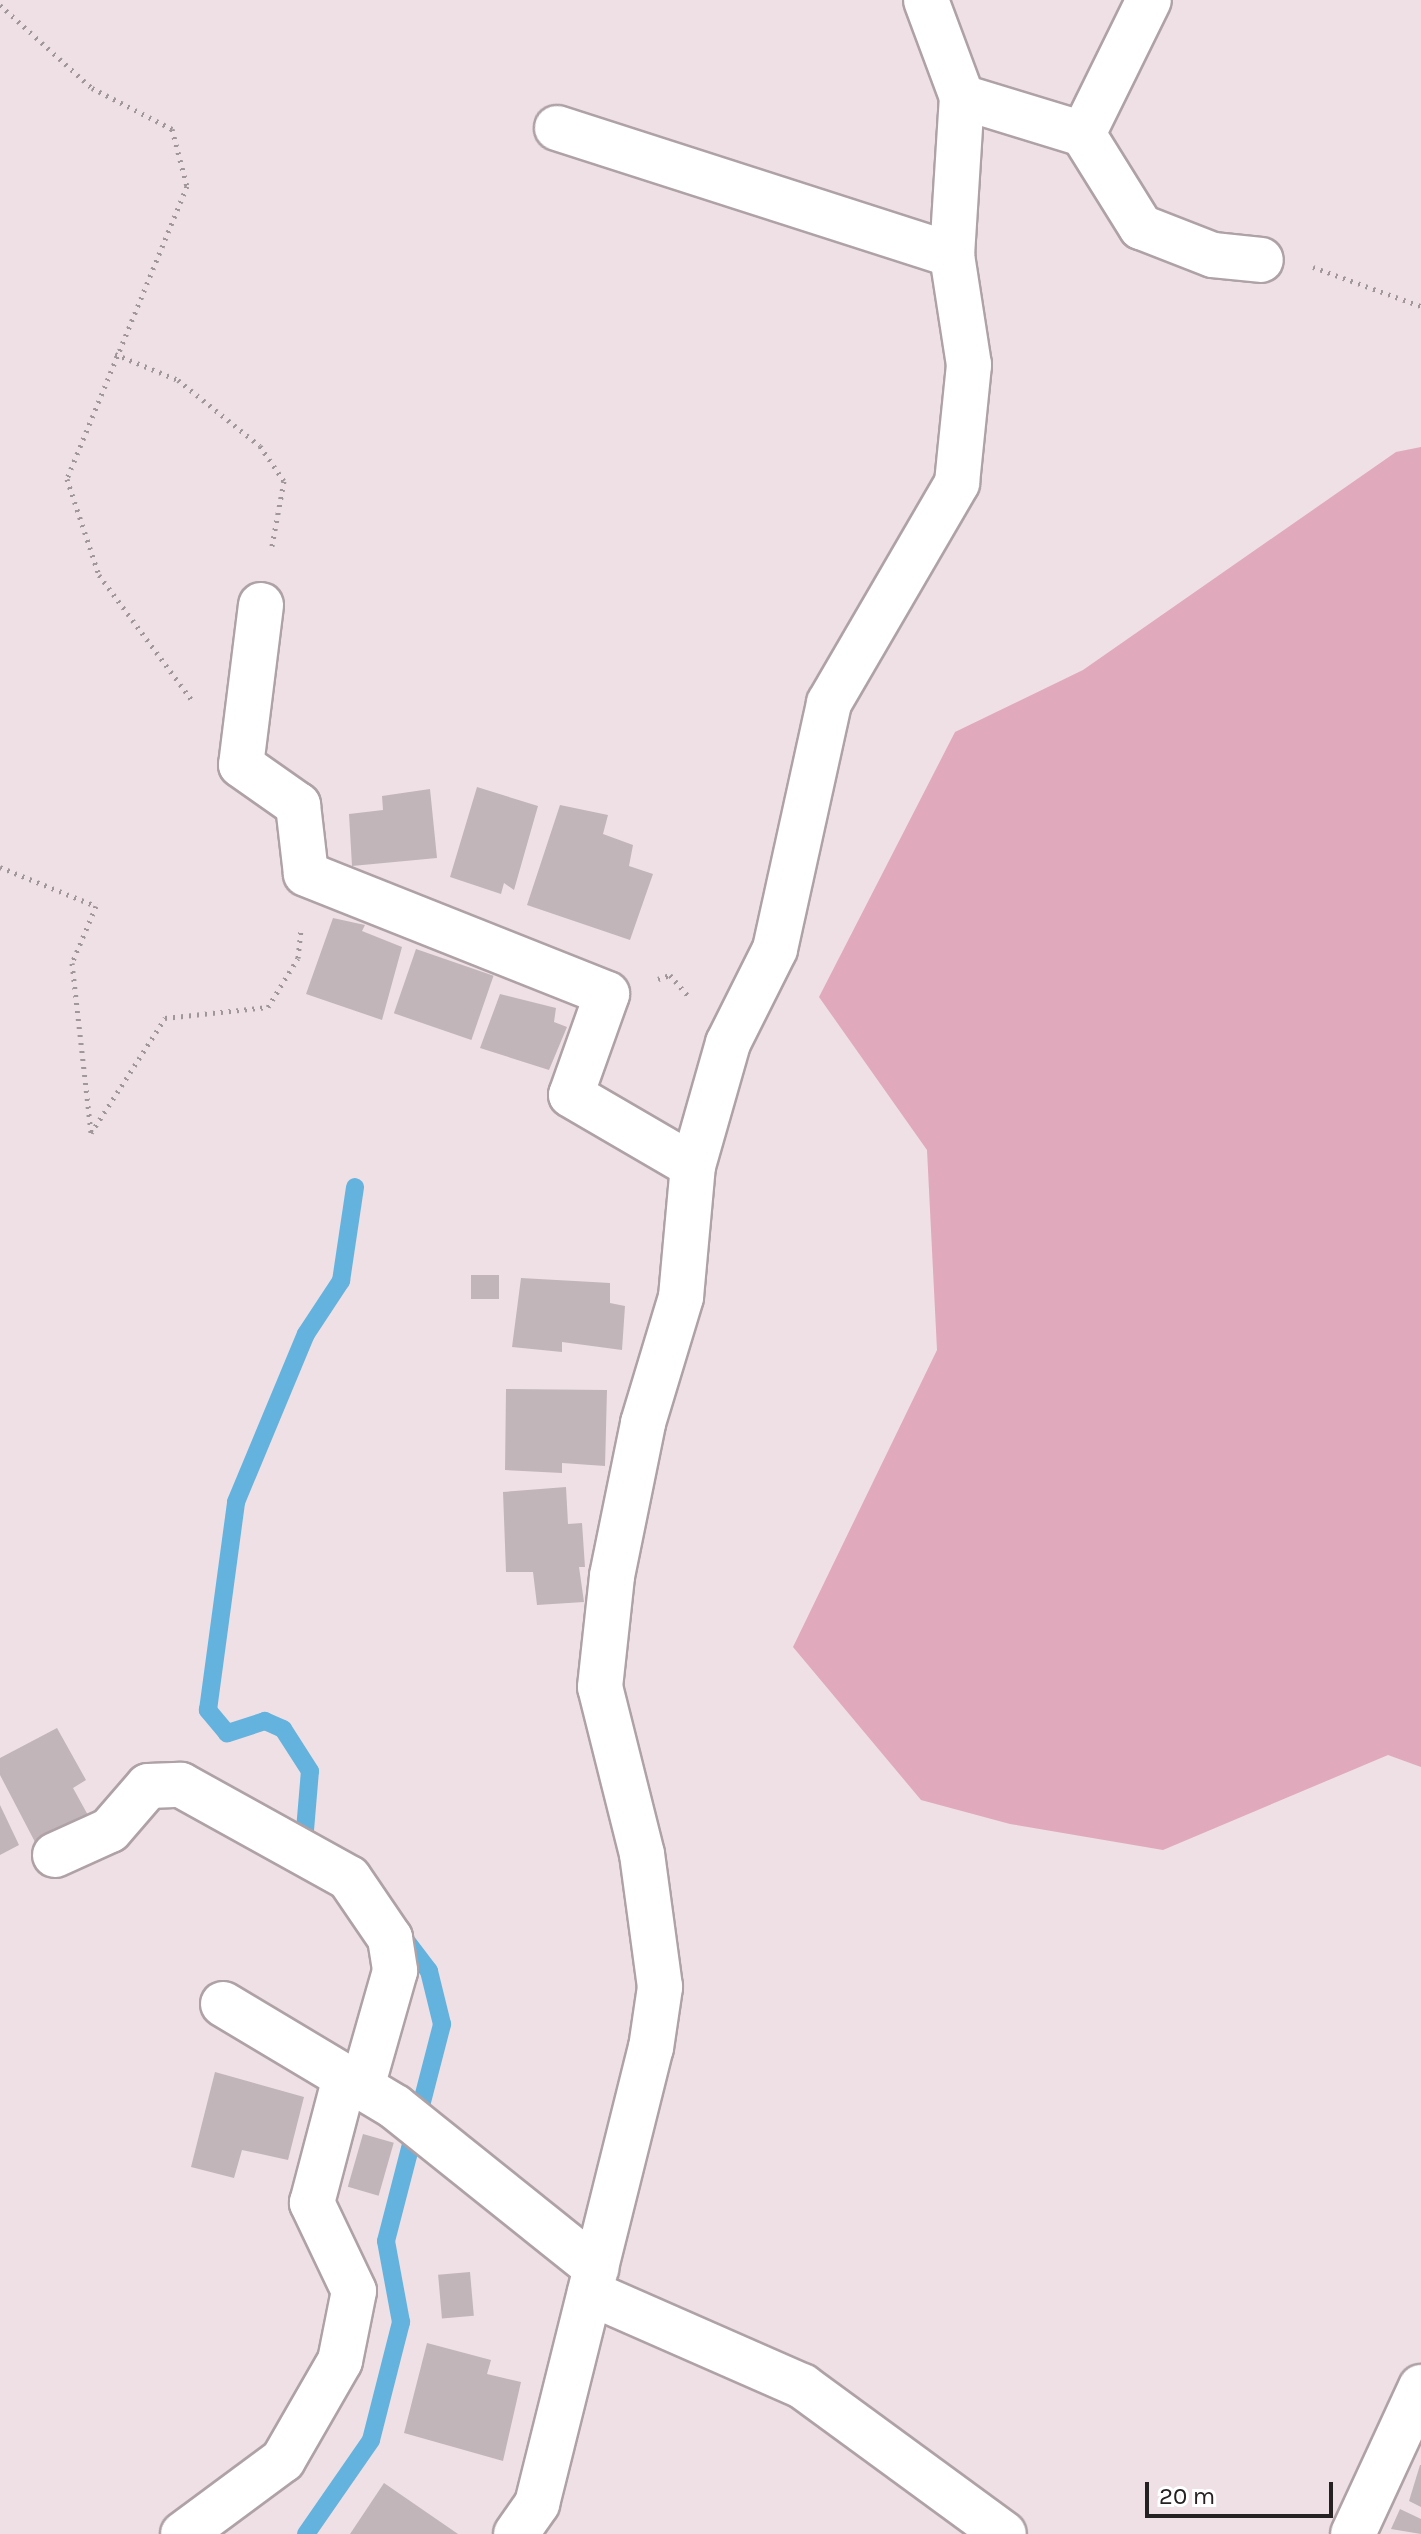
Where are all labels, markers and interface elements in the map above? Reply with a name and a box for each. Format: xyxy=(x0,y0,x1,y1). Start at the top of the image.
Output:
scale bar xyxy=(1149,2466,1337,2516)
text: 20 m xyxy=(1159,2482,1215,2510)

